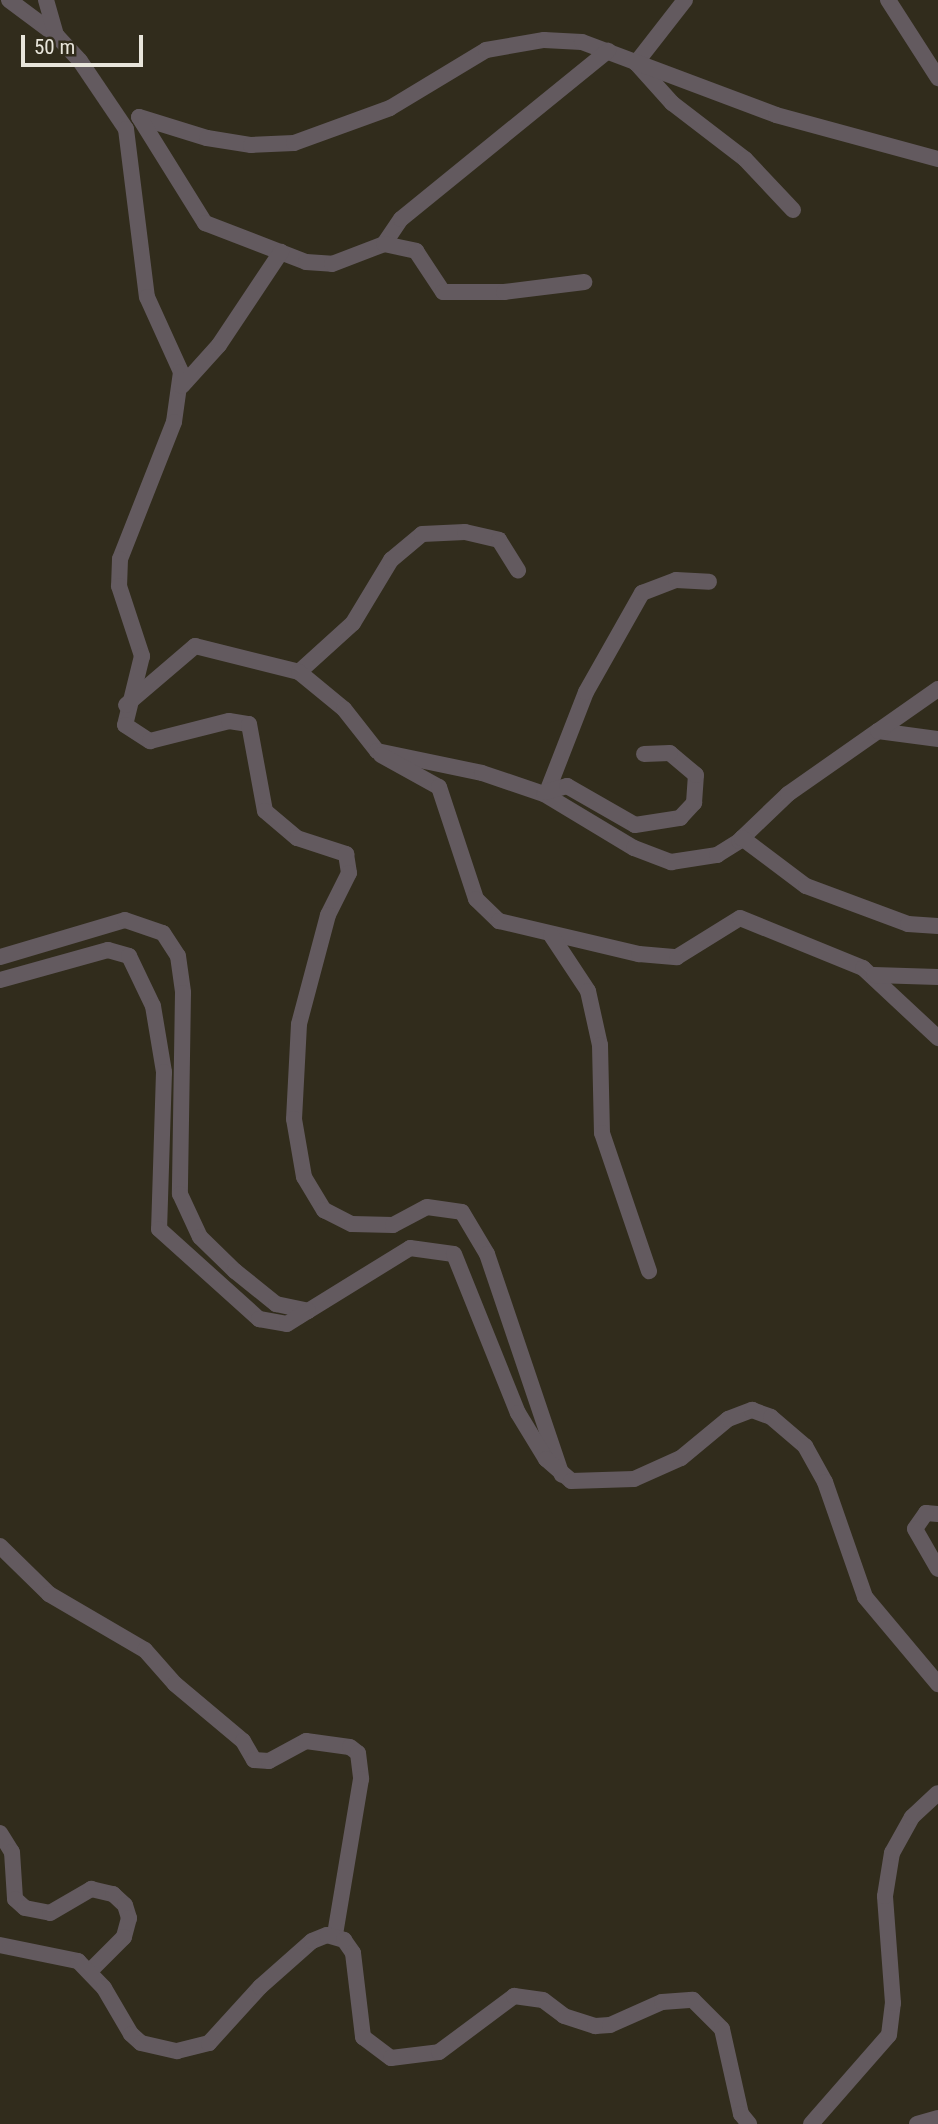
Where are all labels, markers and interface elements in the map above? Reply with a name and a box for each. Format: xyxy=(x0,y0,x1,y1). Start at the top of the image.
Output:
scale bar xyxy=(24,21,147,65)
text: 50 m xyxy=(34,35,75,59)

